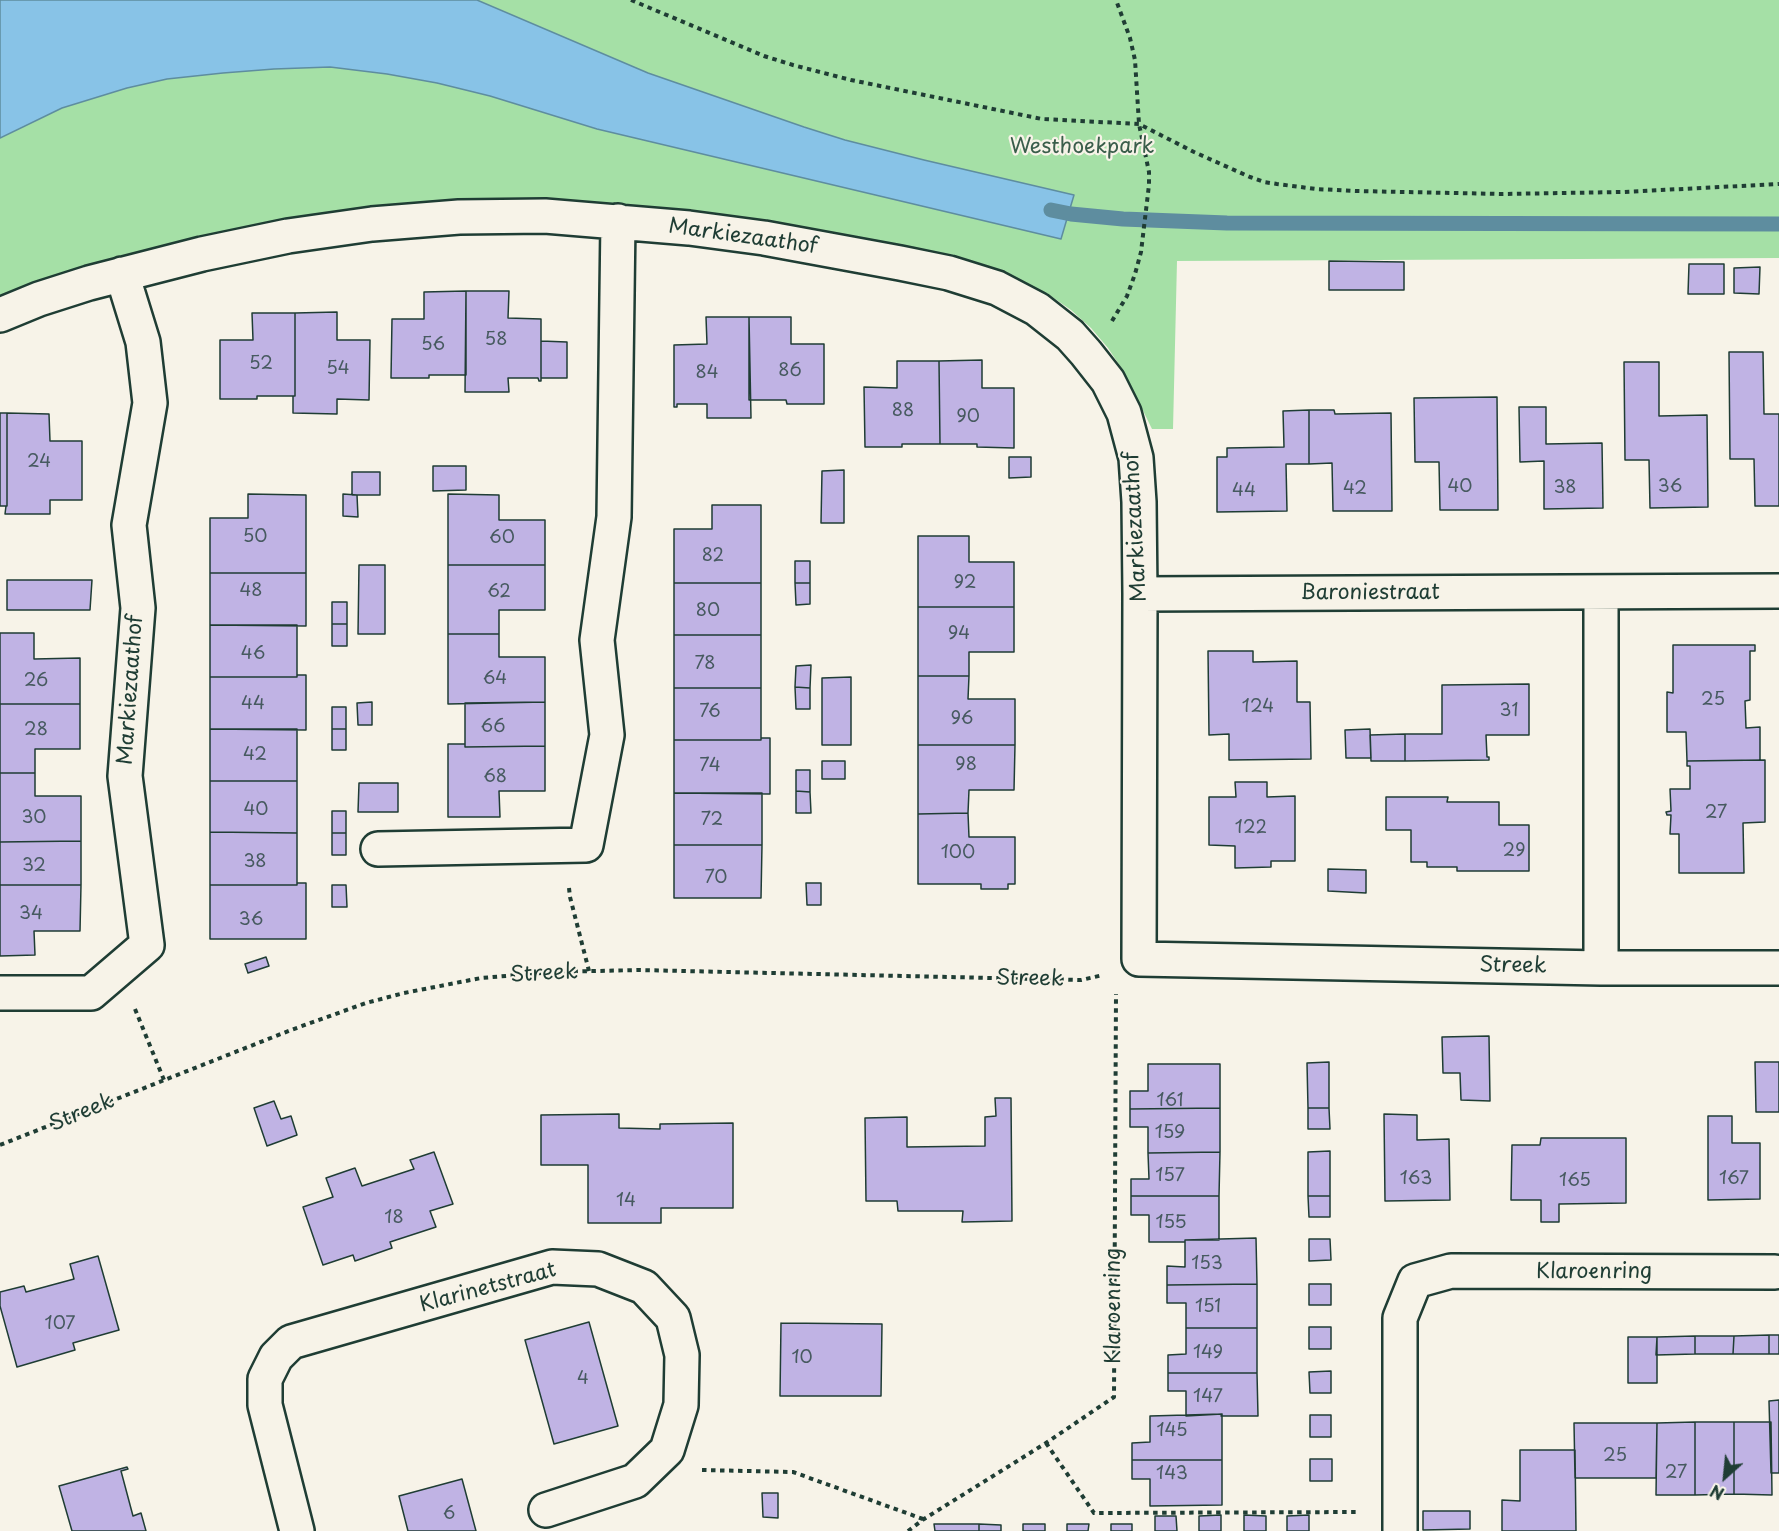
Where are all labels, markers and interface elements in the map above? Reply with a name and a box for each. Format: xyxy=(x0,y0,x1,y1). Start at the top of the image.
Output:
park label: Westhoekpark xyxy=(1010,134,1154,160)
street label: Markiezaathof xyxy=(667,214,819,260)
house number: 58 xyxy=(485,329,507,351)
house number: 56 xyxy=(421,334,445,356)
house number: 52 xyxy=(249,353,273,375)
house number: 54 xyxy=(326,358,350,380)
house number: 86 xyxy=(778,360,802,382)
house number: 84 xyxy=(695,362,719,384)
house number: 88 xyxy=(892,400,914,422)
house number: 90 xyxy=(956,406,980,428)
house number: 24 xyxy=(27,451,51,473)
street label: Markiezaathof xyxy=(1119,451,1153,603)
house number: 40 xyxy=(1447,476,1473,498)
house number: 36 xyxy=(1658,476,1682,498)
house number: 38 xyxy=(1553,477,1577,499)
house number: 42 xyxy=(1343,478,1367,500)
house number: 44 xyxy=(1232,480,1256,502)
house number: 50 xyxy=(243,526,267,548)
house number: 60 xyxy=(489,527,515,549)
house number: 82 xyxy=(702,545,724,567)
house number: 92 xyxy=(954,572,976,594)
house number: 48 xyxy=(239,580,263,602)
street label: Baroniestraat xyxy=(1300,580,1440,606)
house number: 62 xyxy=(487,581,511,603)
house number: 80 xyxy=(696,600,720,622)
street label: Markiezaathof xyxy=(113,614,149,766)
house number: 94 xyxy=(948,623,970,645)
house number: 46 xyxy=(241,643,265,665)
house number: 78 xyxy=(695,653,715,675)
house number: 64 xyxy=(483,668,507,690)
house number: 26 xyxy=(24,670,48,692)
house number: 25 xyxy=(1701,689,1725,711)
house number: 44 xyxy=(241,693,265,715)
house number: 124 xyxy=(1242,696,1274,718)
house number: 31 xyxy=(1500,700,1518,722)
house number: 76 xyxy=(699,701,721,723)
house number: 96 xyxy=(951,708,973,730)
house number: 66 xyxy=(481,716,505,738)
house number: 28 xyxy=(24,719,48,741)
house number: 42 xyxy=(243,744,267,766)
house number: 98 xyxy=(955,754,977,776)
house number: 74 xyxy=(699,755,721,777)
house number: 68 xyxy=(483,766,507,788)
house number: 40 xyxy=(243,799,269,821)
house number: 27 xyxy=(1705,802,1727,824)
house number: 30 xyxy=(21,807,47,829)
house number: 72 xyxy=(701,809,723,831)
house number: 122 xyxy=(1235,817,1267,839)
house number: 29 xyxy=(1503,840,1525,862)
house number: 100 xyxy=(941,842,975,864)
house number: 38 xyxy=(243,851,267,873)
house number: 32 xyxy=(22,855,46,877)
house number: 70 xyxy=(705,867,727,889)
house number: 34 xyxy=(19,903,43,925)
house number: 36 xyxy=(239,909,263,931)
street label: Streek xyxy=(1479,953,1547,979)
street label: Streek xyxy=(510,960,578,988)
street label: Streek xyxy=(996,966,1064,992)
street label: Streek xyxy=(46,1089,118,1137)
house number: 161 xyxy=(1157,1090,1183,1112)
house number: 159 xyxy=(1155,1122,1185,1144)
house number: 157 xyxy=(1155,1165,1185,1187)
house number: 163 xyxy=(1400,1168,1432,1190)
house number: 167 xyxy=(1719,1168,1749,1190)
house number: 165 xyxy=(1559,1170,1591,1192)
house number: 14 xyxy=(616,1190,636,1212)
house number: 18 xyxy=(384,1207,404,1229)
house number: 155 xyxy=(1155,1212,1187,1234)
street label: Klaroenring xyxy=(1101,1248,1127,1364)
house number: 153 xyxy=(1191,1253,1223,1275)
street label: Klarinetstraat xyxy=(417,1258,559,1318)
street label: Klaroenring xyxy=(1536,1259,1652,1285)
house number: 151 xyxy=(1195,1296,1221,1318)
house number: 107 xyxy=(45,1313,75,1335)
house number: 149 xyxy=(1193,1342,1223,1364)
house number: 10 xyxy=(791,1347,813,1369)
house number: 4 xyxy=(577,1368,589,1390)
house number: 147 xyxy=(1193,1386,1223,1408)
house number: 145 xyxy=(1156,1420,1188,1442)
house number: 25 xyxy=(1603,1445,1627,1467)
north arrow xyxy=(1695,1447,1755,1507)
house number: 27 xyxy=(1665,1462,1687,1484)
house number: 143 xyxy=(1156,1463,1188,1485)
text: N xyxy=(1706,1479,1728,1507)
house number: 6 xyxy=(443,1503,455,1525)

